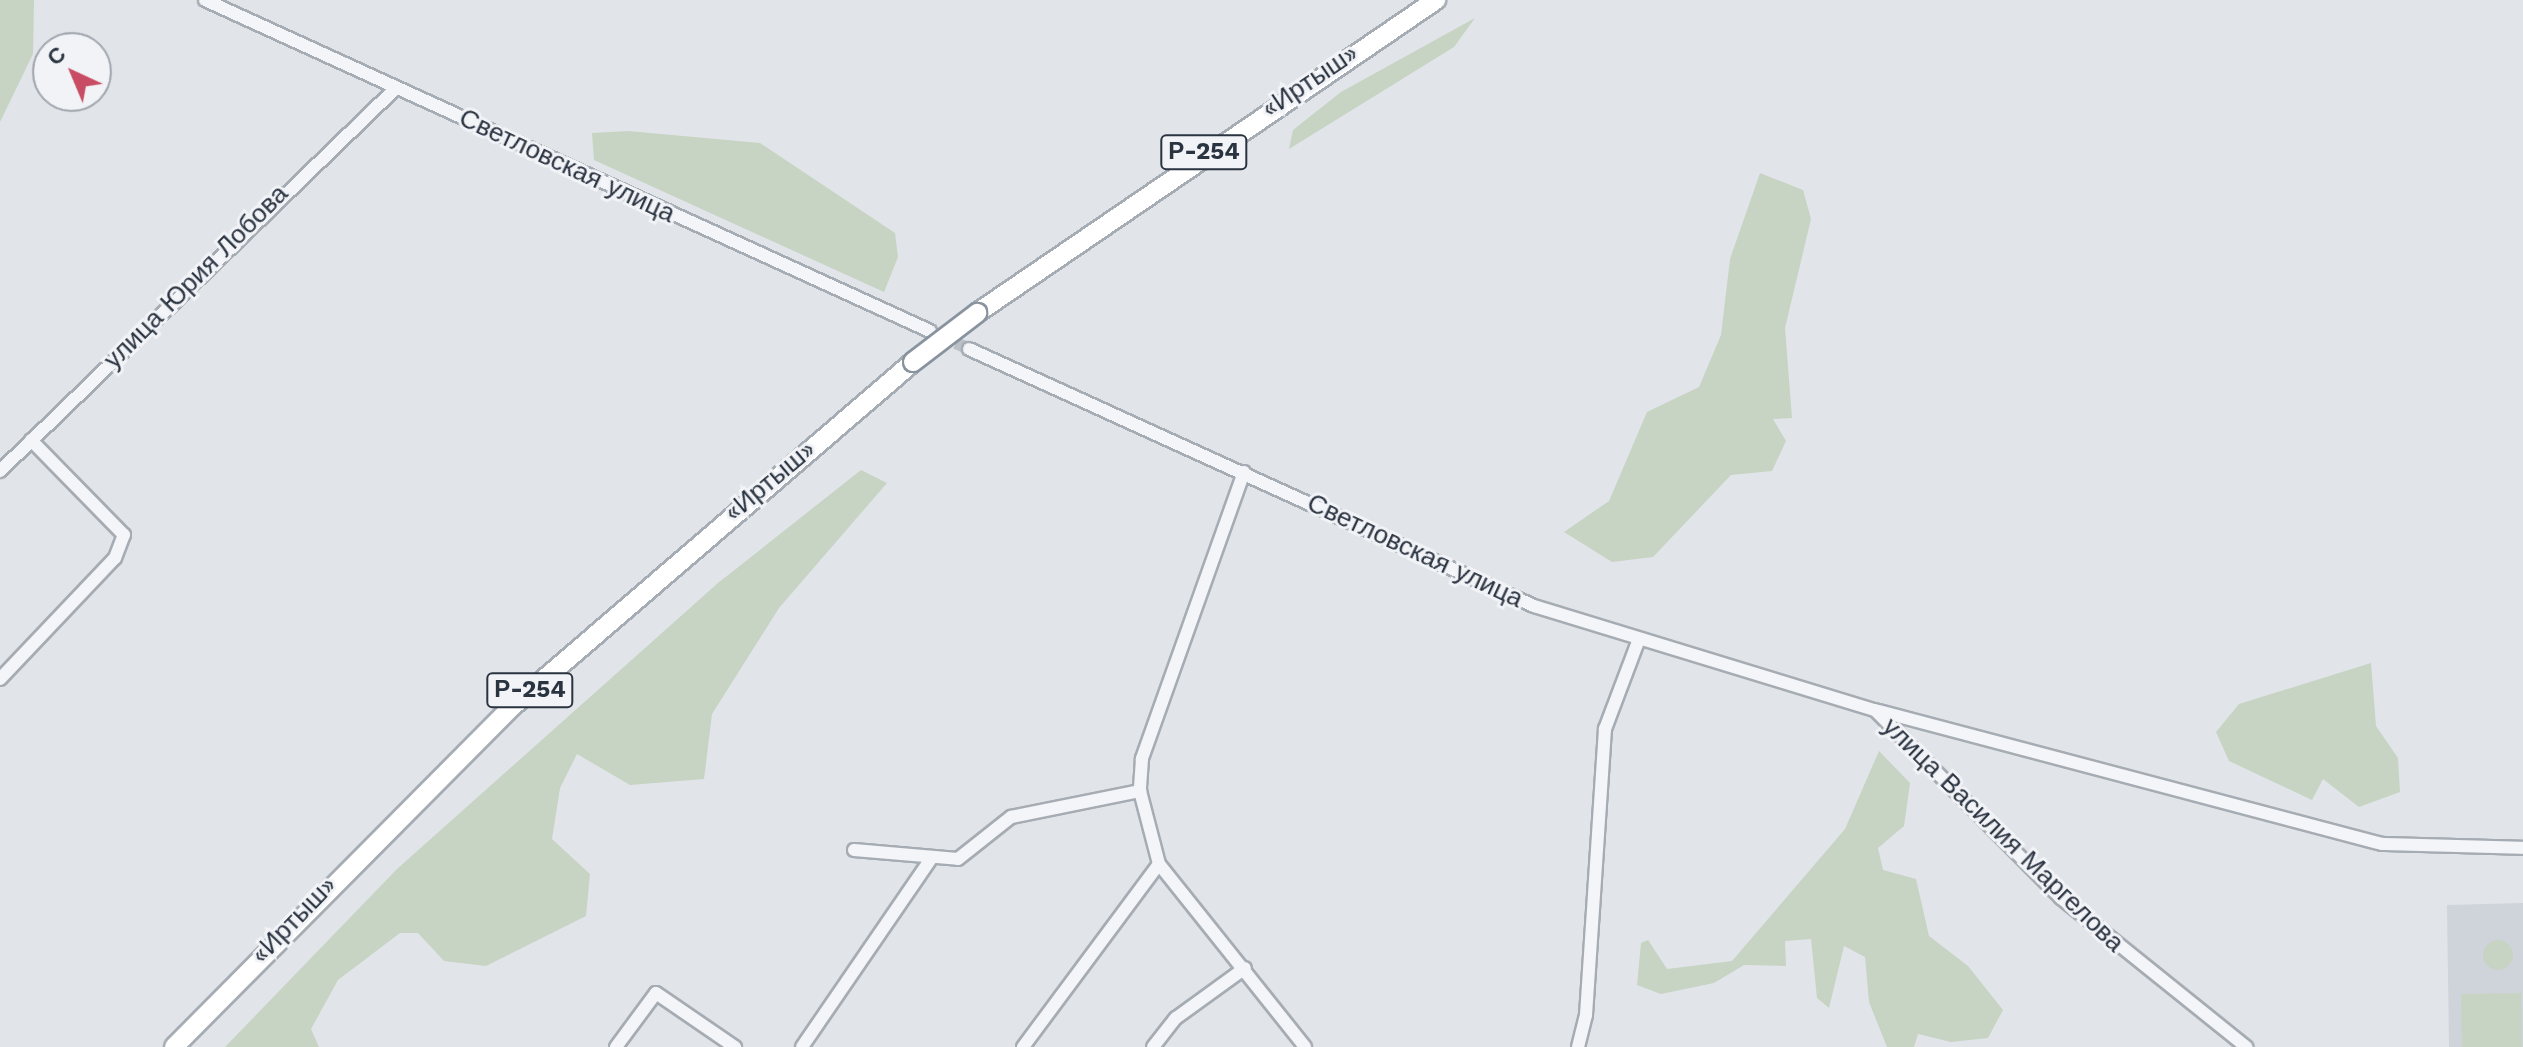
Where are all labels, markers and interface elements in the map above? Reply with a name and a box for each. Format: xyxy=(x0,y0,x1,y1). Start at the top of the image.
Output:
north arrow xyxy=(32,32,112,112)
street label: «Иртыш» xyxy=(1256,37,1364,125)
text: С xyxy=(42,41,71,70)
street label: Светловская улица xyxy=(454,102,680,230)
road number: Р-254 xyxy=(1160,132,1248,172)
street label: улица Юрия Лобова xyxy=(98,179,294,375)
street label: «Иртыш» xyxy=(718,434,822,528)
street label: Светловская улица xyxy=(1302,487,1528,615)
road number: Р-254 xyxy=(486,670,574,710)
street label: улица Василия Маргелова xyxy=(1876,711,2130,959)
street label: «Иртыш» xyxy=(245,870,343,970)

